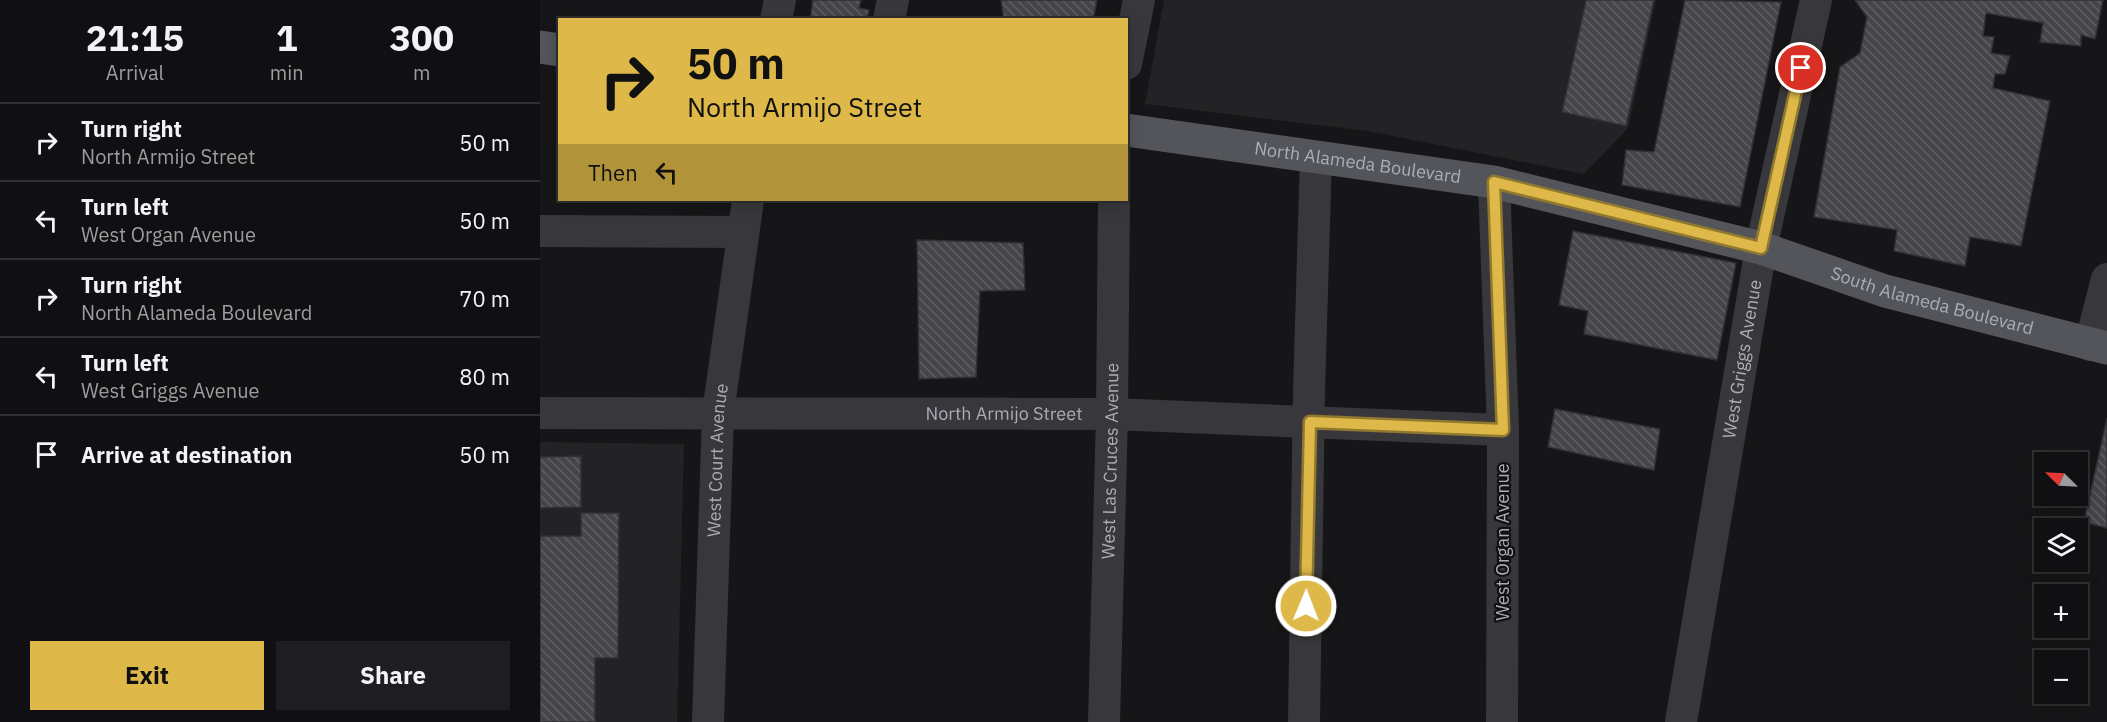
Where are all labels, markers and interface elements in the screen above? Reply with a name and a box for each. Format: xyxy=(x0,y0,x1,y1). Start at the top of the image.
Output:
text: 21:15 xyxy=(86,14,184,61)
text: 1 xyxy=(276,14,298,61)
text: 300 xyxy=(389,14,454,61)
text: 50 m xyxy=(687,36,785,91)
icon: right xyxy=(588,42,666,120)
pin xyxy=(1775,42,1826,93)
icon: arrive xyxy=(1784,51,1817,84)
text: Arrival xyxy=(106,59,164,86)
text: min xyxy=(270,59,304,86)
text: m xyxy=(413,59,431,86)
text: North Armijo Street xyxy=(687,89,922,124)
text: Turn right xyxy=(81,114,182,143)
icon: right xyxy=(30,126,63,159)
text: 50 m xyxy=(459,128,510,157)
street label: North Alameda Boulevard xyxy=(1253,136,1463,188)
text: North Armijo Street xyxy=(81,143,255,170)
icon: left xyxy=(650,156,683,189)
text: Then xyxy=(588,158,638,187)
text: Turn left xyxy=(81,192,169,221)
icon: left xyxy=(30,204,63,237)
text: 50 m xyxy=(459,206,510,235)
text: West Organ Avenue xyxy=(81,221,256,248)
street label: South Alameda Boulevard xyxy=(1828,261,2036,340)
text: Turn right xyxy=(81,270,182,299)
street label: West Griggs Avenue xyxy=(1717,278,1766,440)
icon: right xyxy=(30,282,63,315)
text: 70 m xyxy=(459,284,510,313)
text: North Alameda Boulevard xyxy=(81,299,312,326)
text: Turn left xyxy=(81,348,169,377)
icon: left xyxy=(30,360,63,393)
text: 80 m xyxy=(459,362,510,391)
street label: West Las Cruces Avenue xyxy=(1096,363,1123,560)
text: West Griggs Avenue xyxy=(81,377,259,404)
street label: West Court Avenue xyxy=(702,382,733,537)
street label: North Armijo Street xyxy=(925,402,1083,425)
icon: arrive xyxy=(30,438,63,471)
text: Arrive at destination xyxy=(81,440,292,469)
text: 50 m xyxy=(459,440,510,469)
north arrow xyxy=(2034,452,2088,506)
map controls xyxy=(2034,452,2088,704)
street label: West Organ Avenue xyxy=(1491,463,1514,621)
button: layers xyxy=(2034,518,2088,572)
position arrow xyxy=(1274,574,1338,638)
button: + xyxy=(2034,584,2088,638)
button: Exit xyxy=(30,641,264,710)
button: Share xyxy=(276,641,510,710)
button: − xyxy=(2034,650,2088,704)

